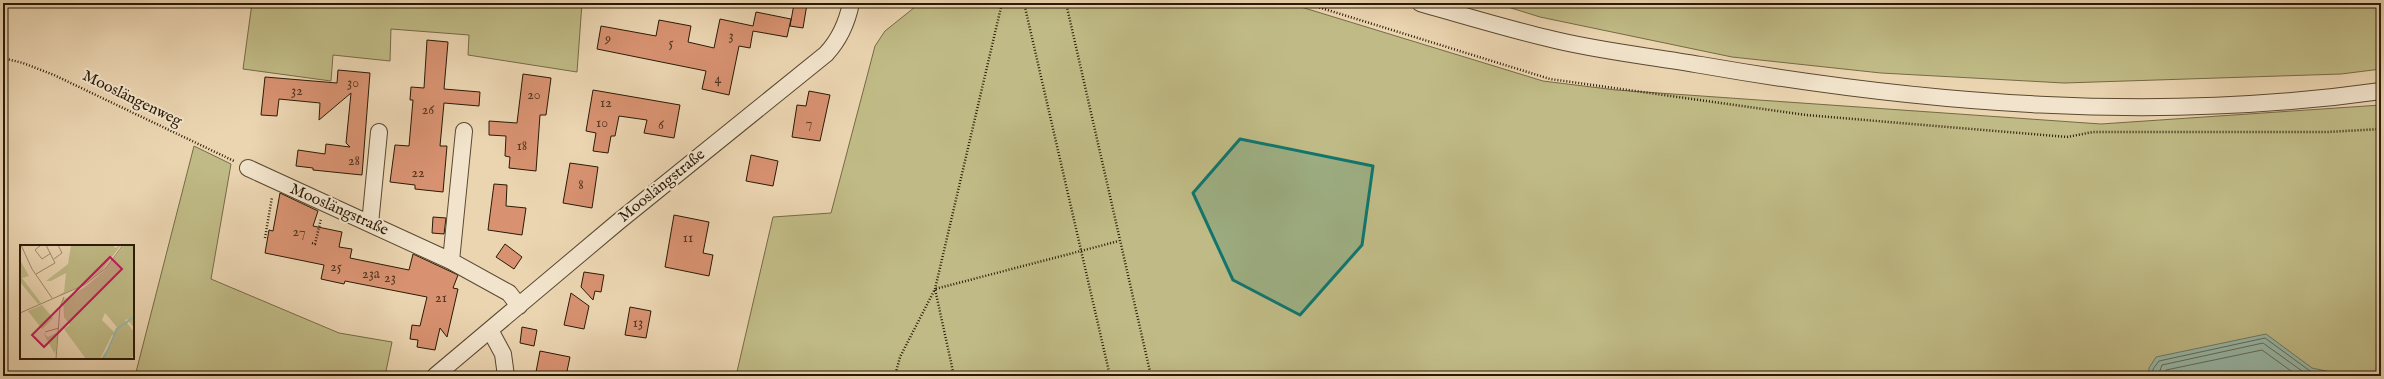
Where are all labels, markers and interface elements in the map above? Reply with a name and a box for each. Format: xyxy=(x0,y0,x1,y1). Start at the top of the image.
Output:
house number: 3 xyxy=(728,27,734,45)
house number: 9 xyxy=(604,30,611,48)
house number: 5 xyxy=(668,34,674,52)
street label: Mooslängenweg xyxy=(79,66,185,132)
house number: 4 xyxy=(715,70,722,88)
house number: 30 xyxy=(347,74,359,92)
house number: 32 xyxy=(291,82,303,100)
house number: 20 xyxy=(527,86,541,104)
house number: 12 xyxy=(600,94,612,112)
house number: 26 xyxy=(422,101,435,119)
house number: 10 xyxy=(596,114,608,132)
house number: 7 xyxy=(806,114,812,132)
house number: 6 xyxy=(658,116,665,134)
house number: 18 xyxy=(517,137,527,155)
street label: Mooslängstraße xyxy=(615,145,709,227)
house number: 28 xyxy=(348,152,360,170)
house number: 22 xyxy=(411,164,425,182)
house number: 8 xyxy=(578,176,584,194)
street label: Mooslängstraße xyxy=(287,179,391,241)
house number: 27 xyxy=(293,223,305,241)
house number: 11 xyxy=(683,229,693,247)
inset map xyxy=(20,245,134,359)
house number: 25 xyxy=(330,258,342,276)
house number: 23a xyxy=(362,265,381,283)
house number: 23 xyxy=(384,269,396,287)
house number: 21 xyxy=(435,289,447,307)
house number: 13 xyxy=(633,314,643,332)

